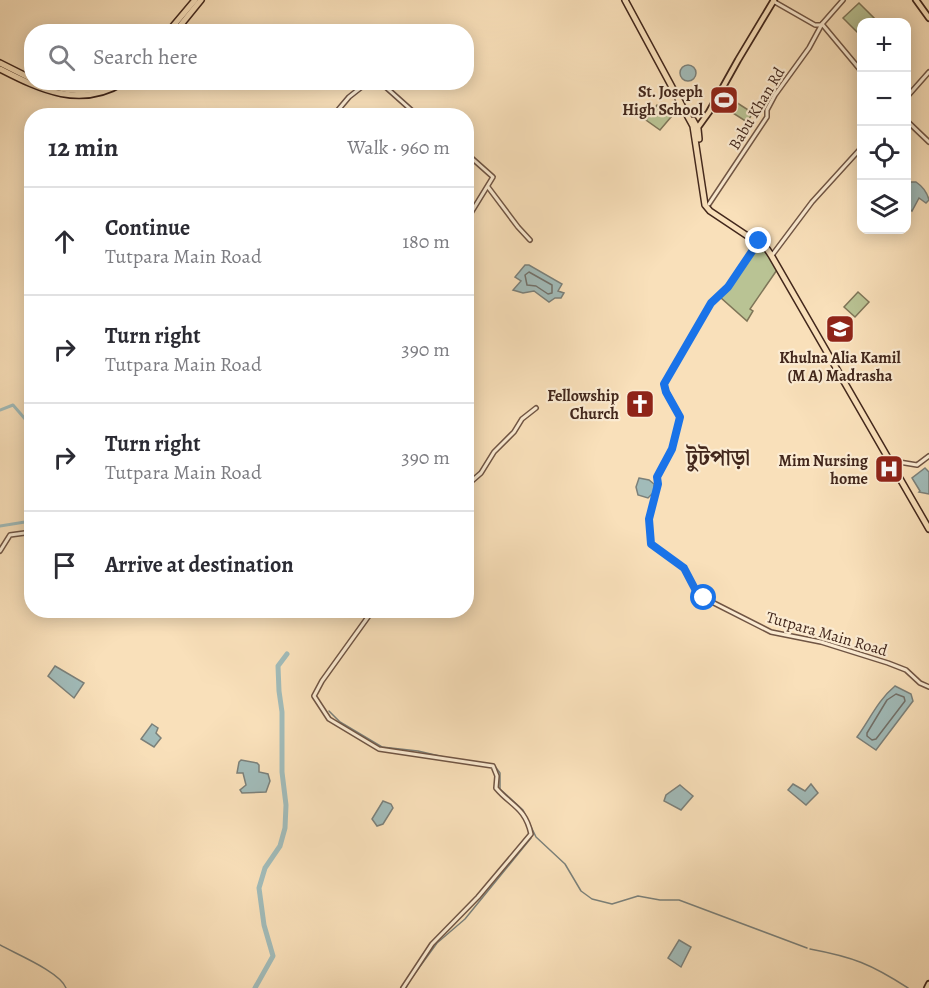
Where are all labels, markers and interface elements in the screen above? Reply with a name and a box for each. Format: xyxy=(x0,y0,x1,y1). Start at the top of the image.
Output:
map controls xyxy=(857,18,911,234)
button: + xyxy=(857,18,911,72)
search box xyxy=(24,24,474,90)
icon: search xyxy=(45,41,78,74)
text: Search here xyxy=(93,42,198,72)
street label: Babu Khan Rd xyxy=(724,63,790,154)
button: − xyxy=(857,72,911,126)
place label: St. Joseph High School xyxy=(622,81,704,121)
sports icon: St. Joseph High School xyxy=(708,84,740,116)
button: locate xyxy=(857,126,911,180)
text: 12 min xyxy=(48,130,118,165)
text: Walk · 960 m xyxy=(347,134,450,161)
button: layers xyxy=(857,180,911,234)
text: Continue xyxy=(105,213,190,243)
icon: ahead xyxy=(48,225,81,258)
route end xyxy=(745,227,771,253)
text: 180 m xyxy=(402,228,450,255)
text: Tutpara Main Road xyxy=(105,243,262,270)
school or university icon: Khulna Alia Kamil (M A) Madrasha xyxy=(824,313,856,345)
text: Turn right xyxy=(105,321,201,351)
icon: right xyxy=(48,333,81,366)
text: 390 m xyxy=(401,336,450,363)
place label: Khulna Alia Kamil (M A) Madrasha xyxy=(779,347,901,387)
text: Tutpara Main Road xyxy=(105,351,262,378)
place label: Fellowship Church xyxy=(547,385,619,425)
church icon: Fellowship Church xyxy=(624,388,656,420)
text: Turn right xyxy=(105,429,201,459)
icon: right xyxy=(48,441,81,474)
district label: টুটপাড়া xyxy=(685,443,750,473)
text: 390 m xyxy=(401,444,450,471)
place label: Mim Nursing home xyxy=(779,450,869,490)
hospital icon: Mim Nursing home xyxy=(873,453,905,485)
text: Tutpara Main Road xyxy=(105,459,262,486)
icon: arrive xyxy=(48,549,81,582)
text: Arrive at destination xyxy=(105,550,294,580)
route start xyxy=(690,584,716,610)
street label: Tutpara Main Road xyxy=(763,606,890,662)

